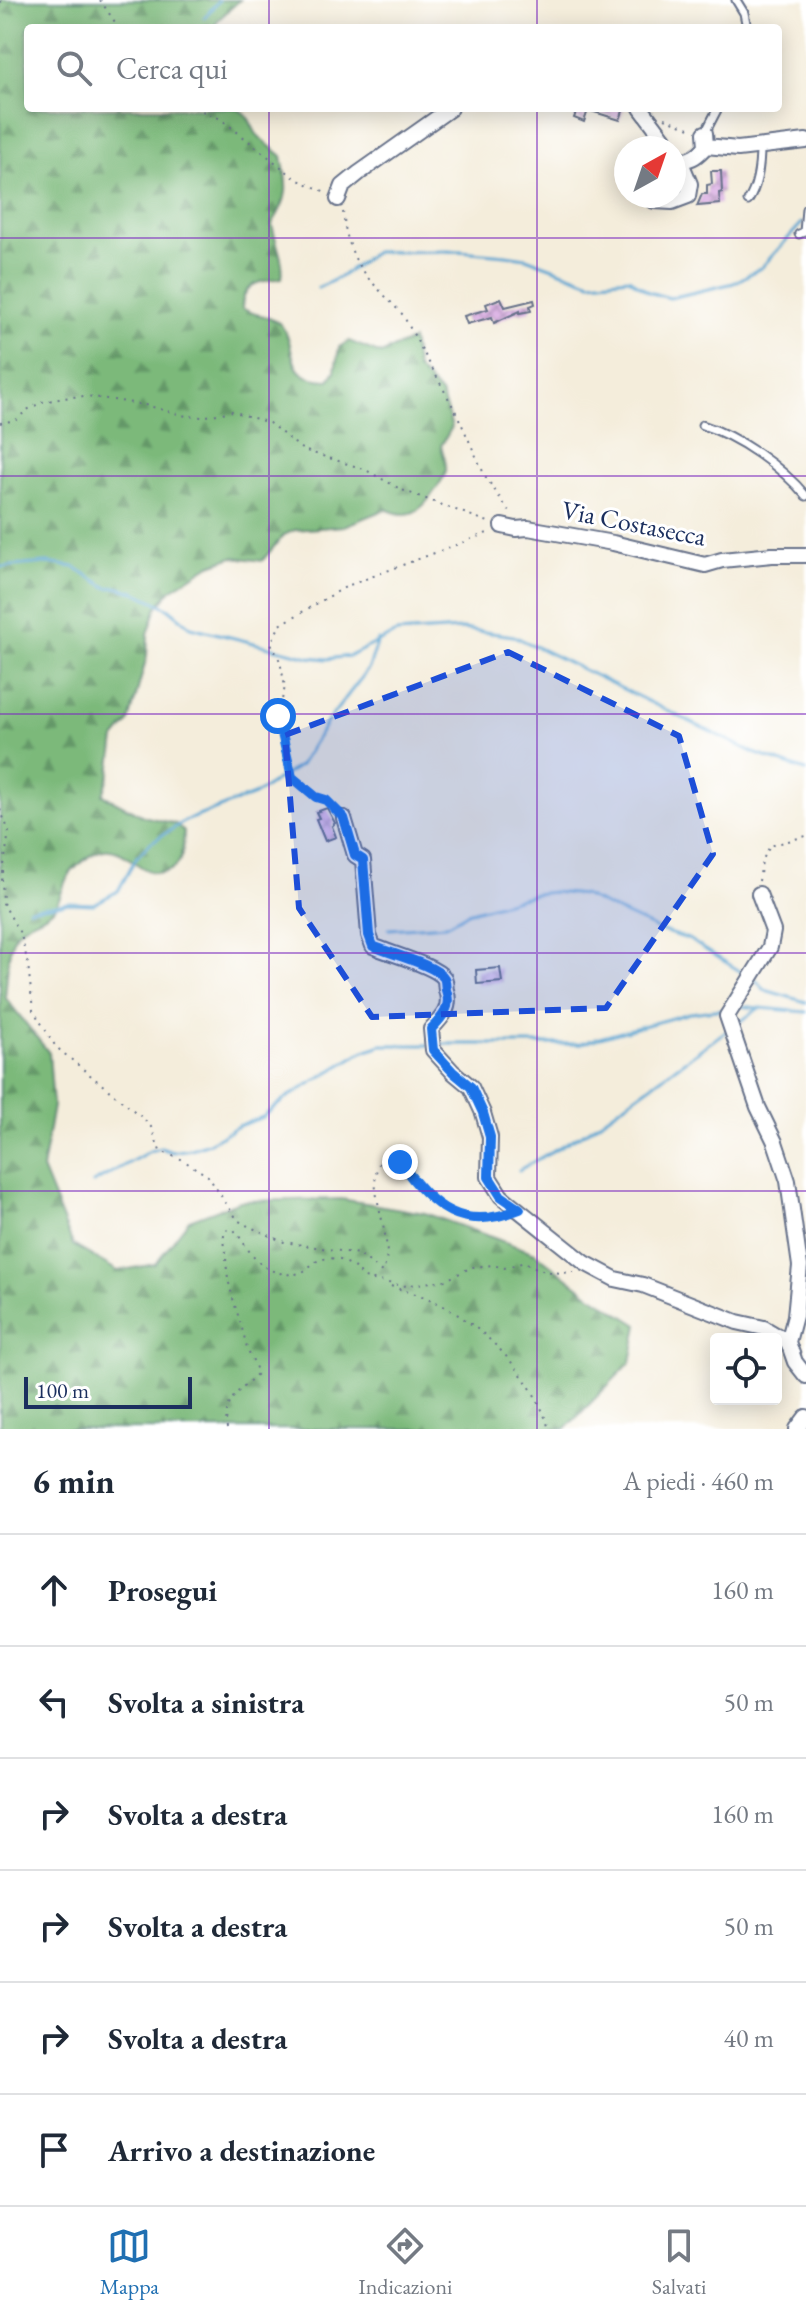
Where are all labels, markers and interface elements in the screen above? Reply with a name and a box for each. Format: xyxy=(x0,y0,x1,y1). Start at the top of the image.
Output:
search box xyxy=(24,24,782,112)
icon: search xyxy=(52,46,96,90)
text: Cerca qui xyxy=(116,49,228,88)
north arrow xyxy=(614,136,686,208)
street label: Via Costasecca xyxy=(559,492,710,554)
route start xyxy=(260,698,296,734)
route end xyxy=(382,1144,418,1180)
map controls xyxy=(710,1333,782,1405)
button: locate xyxy=(710,1333,782,1405)
scale bar xyxy=(24,1373,192,1409)
text: 100 m xyxy=(36,1376,89,1405)
text: 6 min xyxy=(32,1459,115,1503)
text: A piedi · 460 m xyxy=(623,1464,774,1498)
icon: ahead xyxy=(32,1568,76,1612)
text: Prosegui xyxy=(108,1571,217,1610)
text: 160 m xyxy=(711,1573,774,1607)
icon: left xyxy=(32,1680,76,1724)
text: Svolta a sinistra xyxy=(108,1683,304,1722)
text: 50 m xyxy=(724,1685,774,1719)
icon: right xyxy=(32,1792,76,1836)
text: Svolta a destra xyxy=(108,1795,287,1834)
text: 160 m xyxy=(711,1797,774,1831)
icon: right xyxy=(32,1904,76,1948)
text: Svolta a destra xyxy=(108,1907,287,1946)
text: 50 m xyxy=(724,1909,774,1943)
icon: right xyxy=(32,2016,76,2060)
text: Svolta a destra xyxy=(108,2019,287,2058)
text: 40 m xyxy=(724,2021,774,2055)
icon: arrive xyxy=(32,2128,76,2172)
text: Arrivo a destinazione xyxy=(108,2131,375,2170)
tab: Mappa xyxy=(100,2224,159,2301)
tab: Indicazioni xyxy=(358,2224,452,2301)
tab: Salvati xyxy=(652,2224,706,2301)

